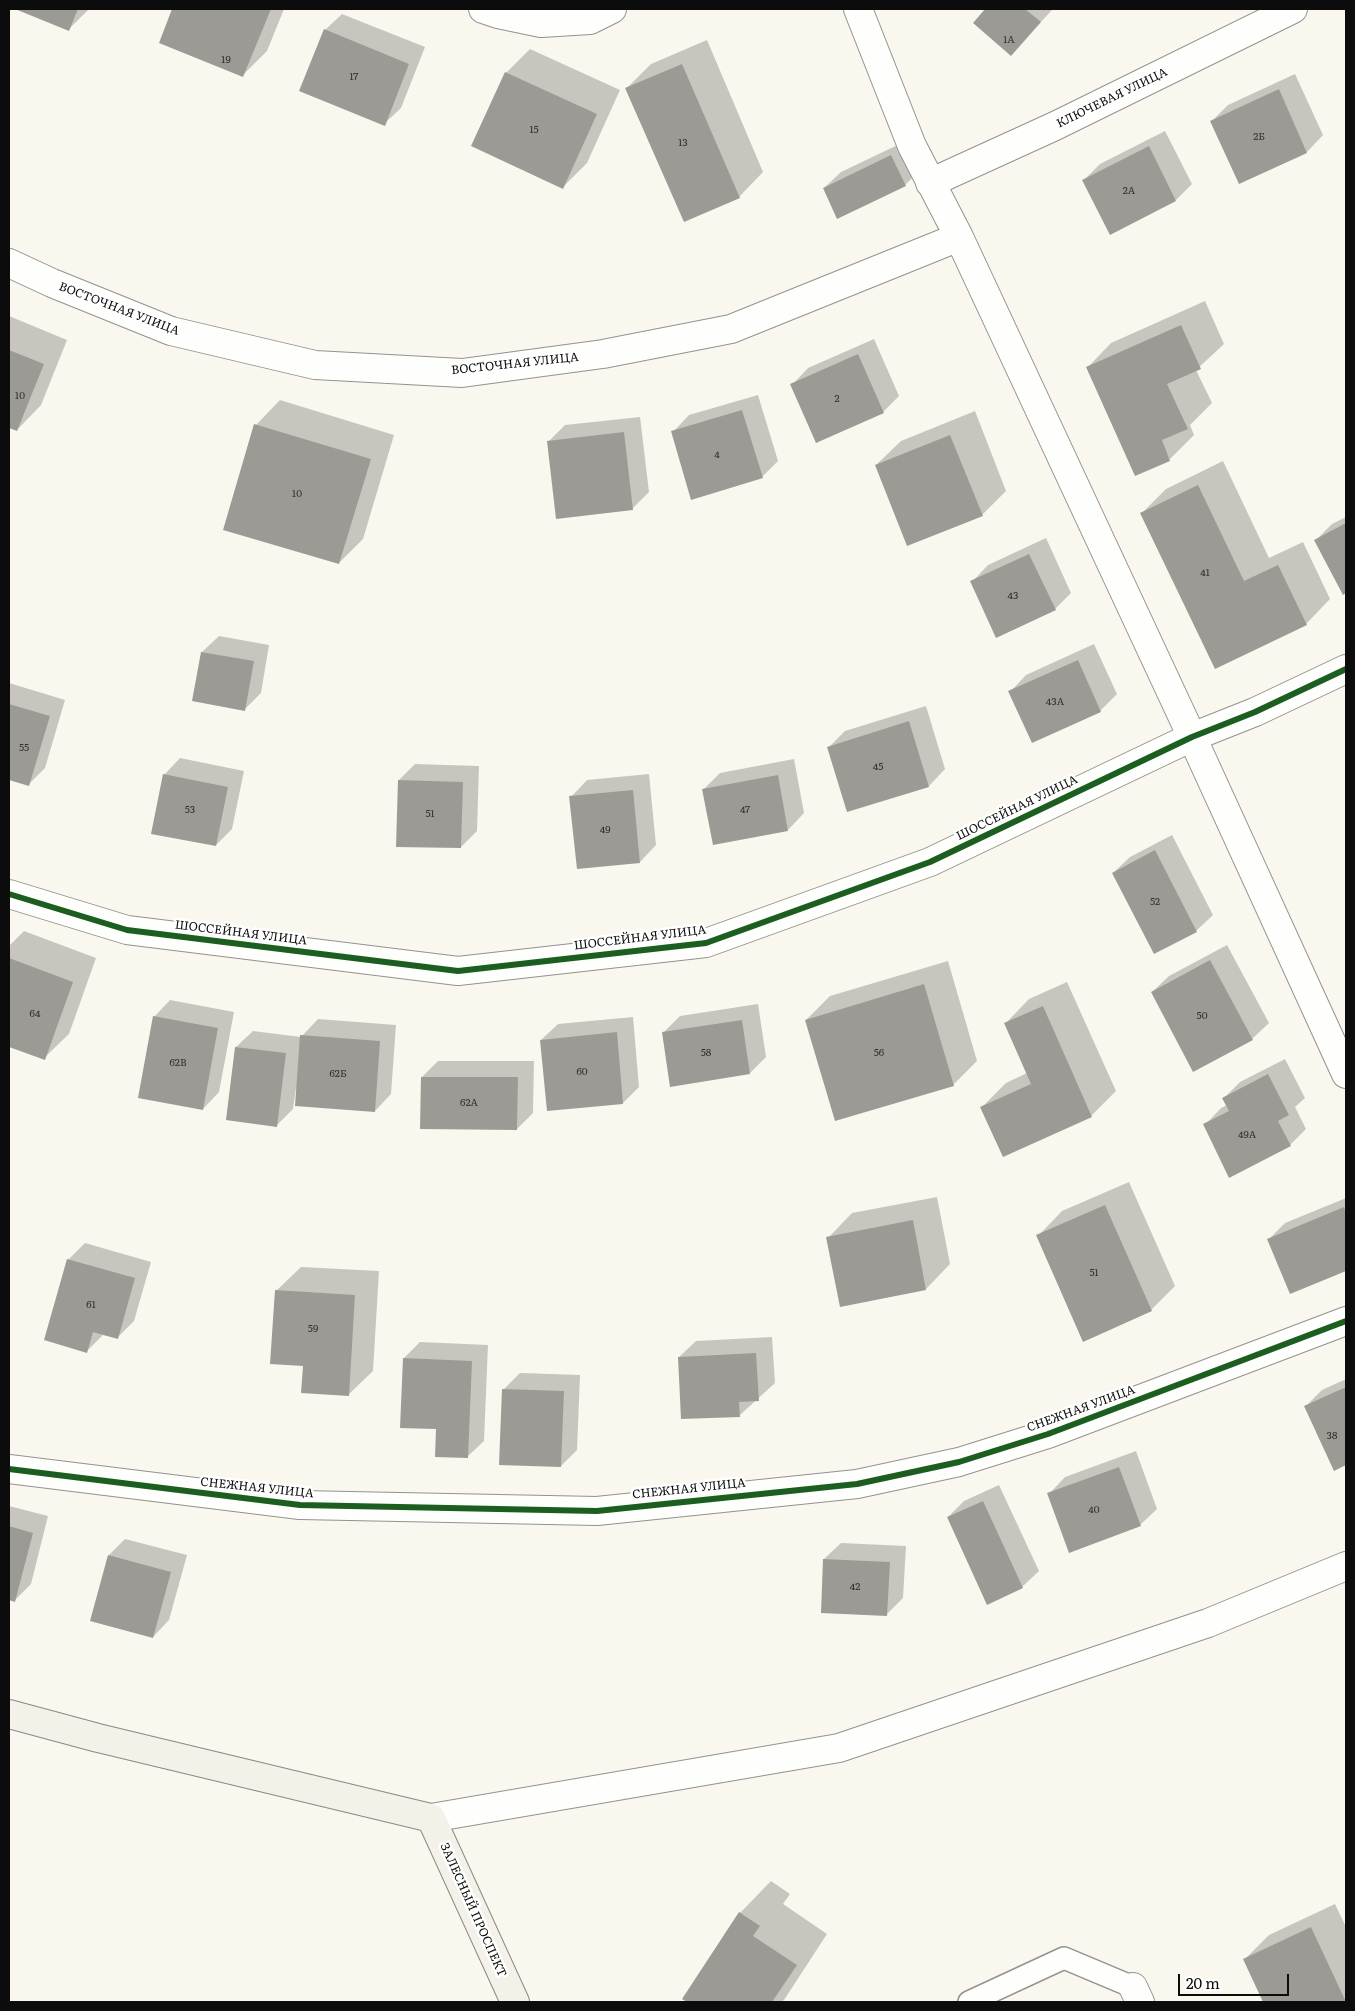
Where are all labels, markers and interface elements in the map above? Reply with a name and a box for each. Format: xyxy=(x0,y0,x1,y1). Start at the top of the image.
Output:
house number: 1А xyxy=(1003,34,1015,46)
house number: 19 xyxy=(221,54,231,66)
street label: КЛЮЧЕВАЯ УЛИЦА xyxy=(1054,65,1170,131)
house number: 17 xyxy=(350,71,358,83)
house number: 15 xyxy=(529,124,539,136)
house number: 2Б xyxy=(1253,131,1265,143)
house number: 13 xyxy=(678,137,688,149)
house number: 2А xyxy=(1123,185,1135,197)
street label: ВОСТОЧНАЯ УЛИЦА xyxy=(57,279,181,339)
street label: ВОСТОЧНАЯ УЛИЦА xyxy=(451,350,579,378)
house number: 10 xyxy=(15,390,25,402)
house number: 2 xyxy=(834,393,840,405)
house number: 4 xyxy=(714,449,720,461)
house number: 10 xyxy=(292,488,302,500)
house number: 41 xyxy=(1200,567,1210,579)
house number: 43 xyxy=(1008,590,1018,602)
house number: 43А xyxy=(1046,696,1064,708)
house number: 55 xyxy=(19,742,29,754)
house number: 45 xyxy=(873,761,883,773)
street label: ШОССЕЙНАЯ УЛИЦА xyxy=(954,772,1080,844)
house number: 53 xyxy=(185,804,195,816)
house number: 47 xyxy=(740,804,750,816)
house number: 51 xyxy=(425,808,435,820)
house number: 49 xyxy=(600,824,610,836)
house number: 52 xyxy=(1150,896,1160,908)
street label: ШОССЕЙНАЯ УЛИЦА xyxy=(174,918,308,948)
street label: ШОССЕЙНАЯ УЛИЦА xyxy=(573,923,707,953)
house number: 64 xyxy=(30,1008,40,1020)
house number: 50 xyxy=(1197,1010,1207,1022)
house number: 58 xyxy=(701,1047,711,1059)
house number: 56 xyxy=(874,1047,884,1059)
house number: 62В xyxy=(169,1057,187,1069)
house number: 60 xyxy=(576,1066,588,1078)
house number: 62Б xyxy=(329,1068,347,1080)
house number: 62А xyxy=(460,1097,478,1109)
house number: 49А xyxy=(1238,1129,1256,1141)
house number: 51 xyxy=(1089,1267,1099,1279)
house number: 61 xyxy=(86,1299,96,1311)
house number: 59 xyxy=(308,1323,318,1335)
street label: СНЕЖНАЯ УЛИЦА xyxy=(1025,1383,1137,1435)
house number: 38 xyxy=(1327,1430,1337,1442)
street label: СНЕЖНАЯ УЛИЦА xyxy=(200,1475,314,1501)
street label: СНЕЖНАЯ УЛИЦА xyxy=(632,1476,746,1502)
house number: 40 xyxy=(1088,1504,1100,1516)
house number: 42 xyxy=(850,1581,860,1593)
street label: ЗАЛЕСНЫЙ ПРОСПЕКТ xyxy=(437,1841,509,1979)
scale bar xyxy=(1180,1964,1291,1996)
text: 20 m xyxy=(1186,1971,1220,1994)

